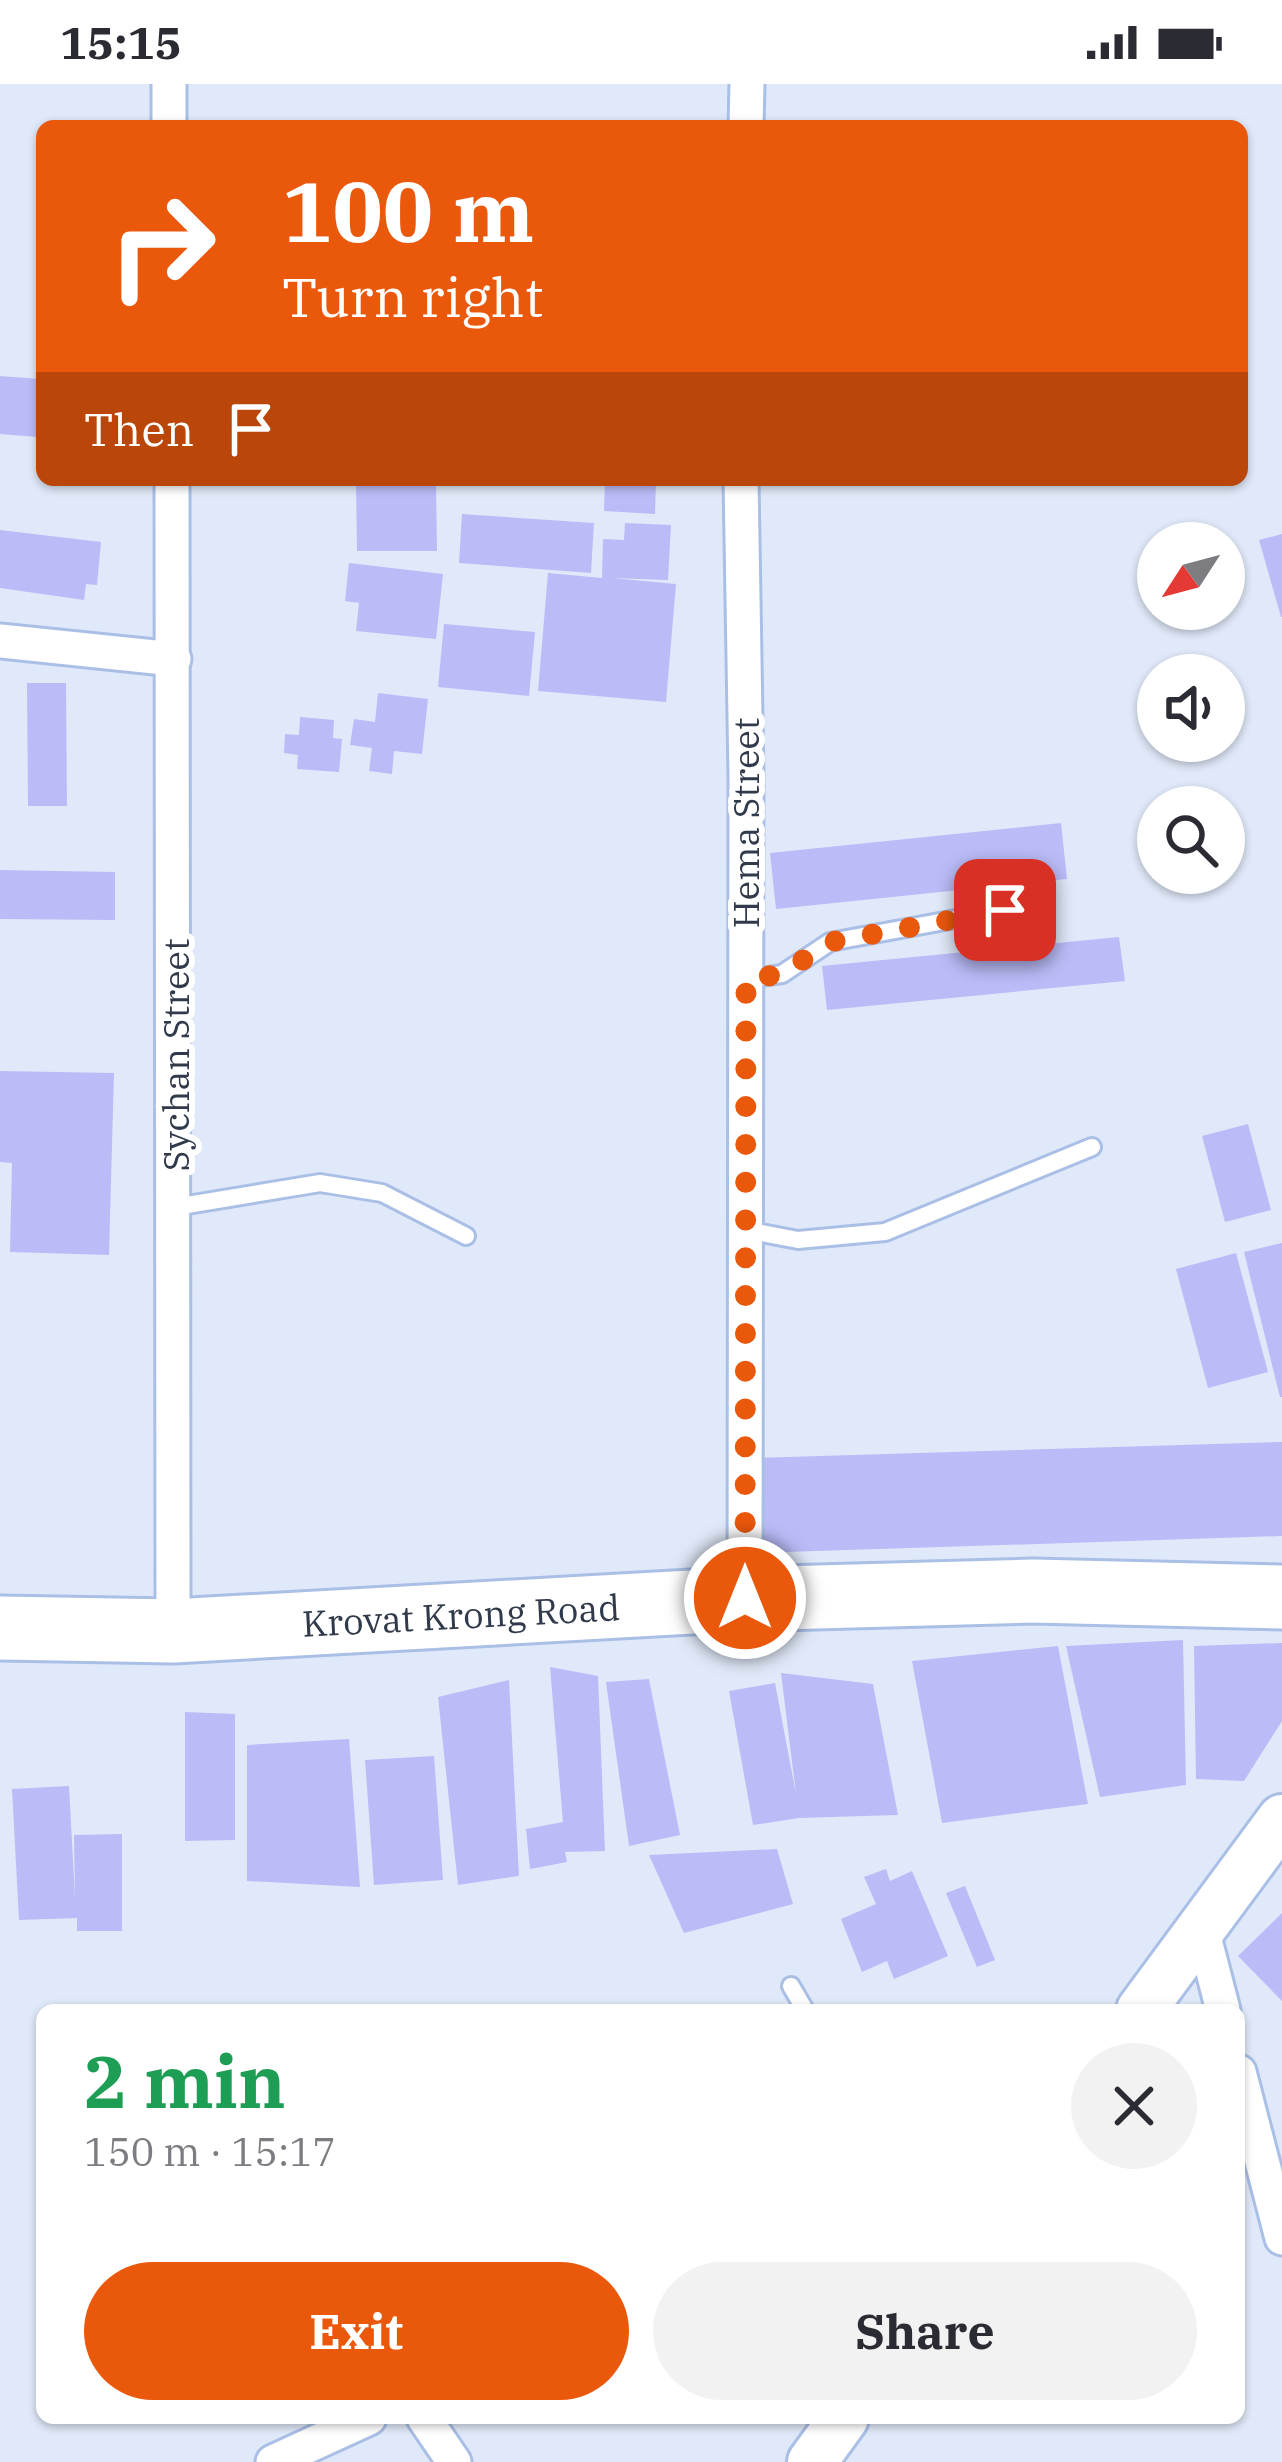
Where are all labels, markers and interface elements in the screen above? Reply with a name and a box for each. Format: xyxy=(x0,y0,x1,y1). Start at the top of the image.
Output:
text: 15:15 xyxy=(60,13,182,71)
text: 100 m xyxy=(282,156,534,265)
icon: right xyxy=(84,168,240,324)
text: Turn right xyxy=(282,262,544,332)
icon: arrive xyxy=(218,396,284,462)
text: Then xyxy=(84,400,194,458)
north arrow xyxy=(1137,522,1245,630)
map controls xyxy=(1137,522,1245,894)
button: sound xyxy=(1137,654,1245,762)
street label: Hema Street xyxy=(722,717,769,929)
button: search xyxy=(1137,786,1245,894)
pin xyxy=(954,859,1056,961)
icon: arrive xyxy=(972,877,1038,943)
street label: Sychan Street xyxy=(152,938,199,1172)
position arrow xyxy=(682,1535,808,1661)
street label: Krovat Krong Road xyxy=(301,1583,621,1647)
text: 2 min xyxy=(84,2034,286,2128)
button: close xyxy=(1071,2043,1197,2169)
text: 150 m · 15:17 xyxy=(84,2126,336,2177)
button: Exit xyxy=(84,2262,629,2400)
button: Share xyxy=(653,2262,1197,2400)

